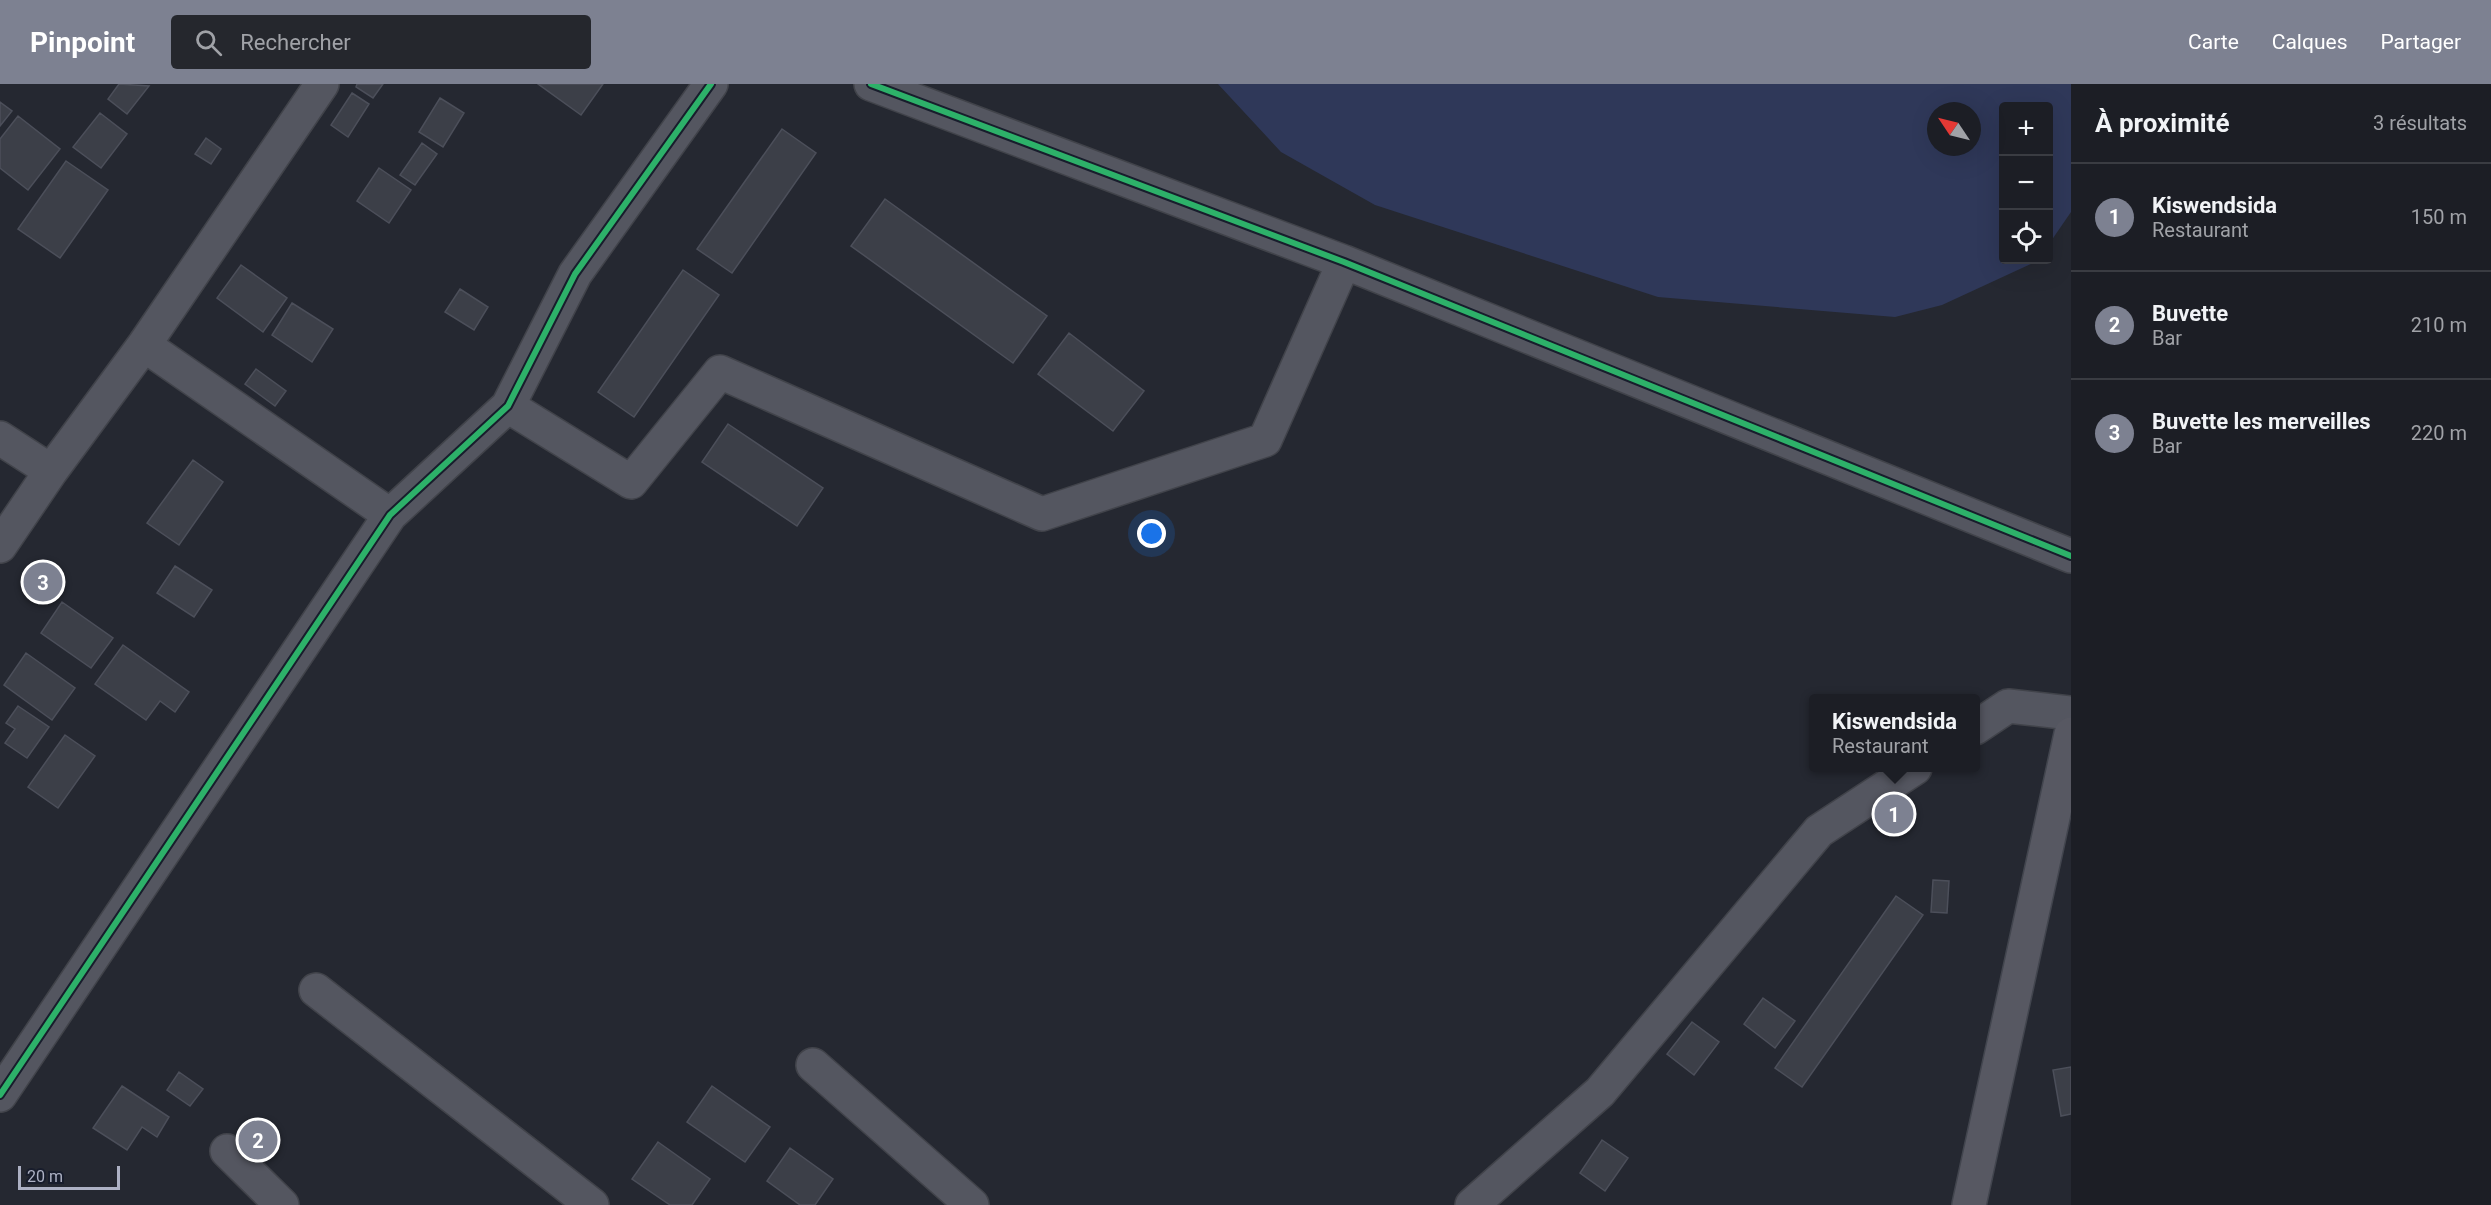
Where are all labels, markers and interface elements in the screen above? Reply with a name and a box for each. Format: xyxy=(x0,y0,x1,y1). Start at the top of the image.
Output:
search box xyxy=(171,15,591,69)
text: Pinpoint xyxy=(30,26,135,59)
icon: search xyxy=(192,26,225,59)
text: Rechercher xyxy=(240,30,351,55)
text: Carte xyxy=(2188,30,2239,54)
text: Calques xyxy=(2272,30,2347,54)
text: Partager xyxy=(2380,30,2461,54)
north arrow xyxy=(1927,102,1981,156)
map controls xyxy=(1999,102,2053,264)
button: + xyxy=(1999,102,2053,156)
text: À proximité xyxy=(2095,108,2229,138)
text: 3 résultats xyxy=(2373,111,2467,135)
button: − xyxy=(1999,156,2053,210)
text: Kiswendsida xyxy=(2152,193,2277,218)
text: 1 xyxy=(2109,205,2120,229)
text: 150 m xyxy=(2411,205,2467,229)
button: locate xyxy=(1999,210,2053,264)
text: Restaurant xyxy=(2152,218,2249,242)
text: Buvette xyxy=(2152,301,2228,326)
text: 2 xyxy=(2109,313,2120,337)
text: 210 m xyxy=(2411,313,2467,337)
text: Bar xyxy=(2152,326,2182,350)
text: Buvette les merveilles xyxy=(2152,409,2371,434)
text: 3 xyxy=(2109,421,2120,445)
text: 220 m xyxy=(2411,421,2467,445)
text: Bar xyxy=(2152,434,2182,458)
your location xyxy=(1137,519,1166,548)
pin: 3 xyxy=(24,560,63,604)
popup xyxy=(1809,694,1980,772)
text: Kiswendsida xyxy=(1832,709,1957,734)
text: Restaurant xyxy=(1832,734,1928,758)
pin: 1 xyxy=(1874,792,1914,836)
pin: 2 xyxy=(238,1118,278,1162)
scale bar xyxy=(18,1163,120,1190)
text: 20 m xyxy=(27,1167,63,1186)

